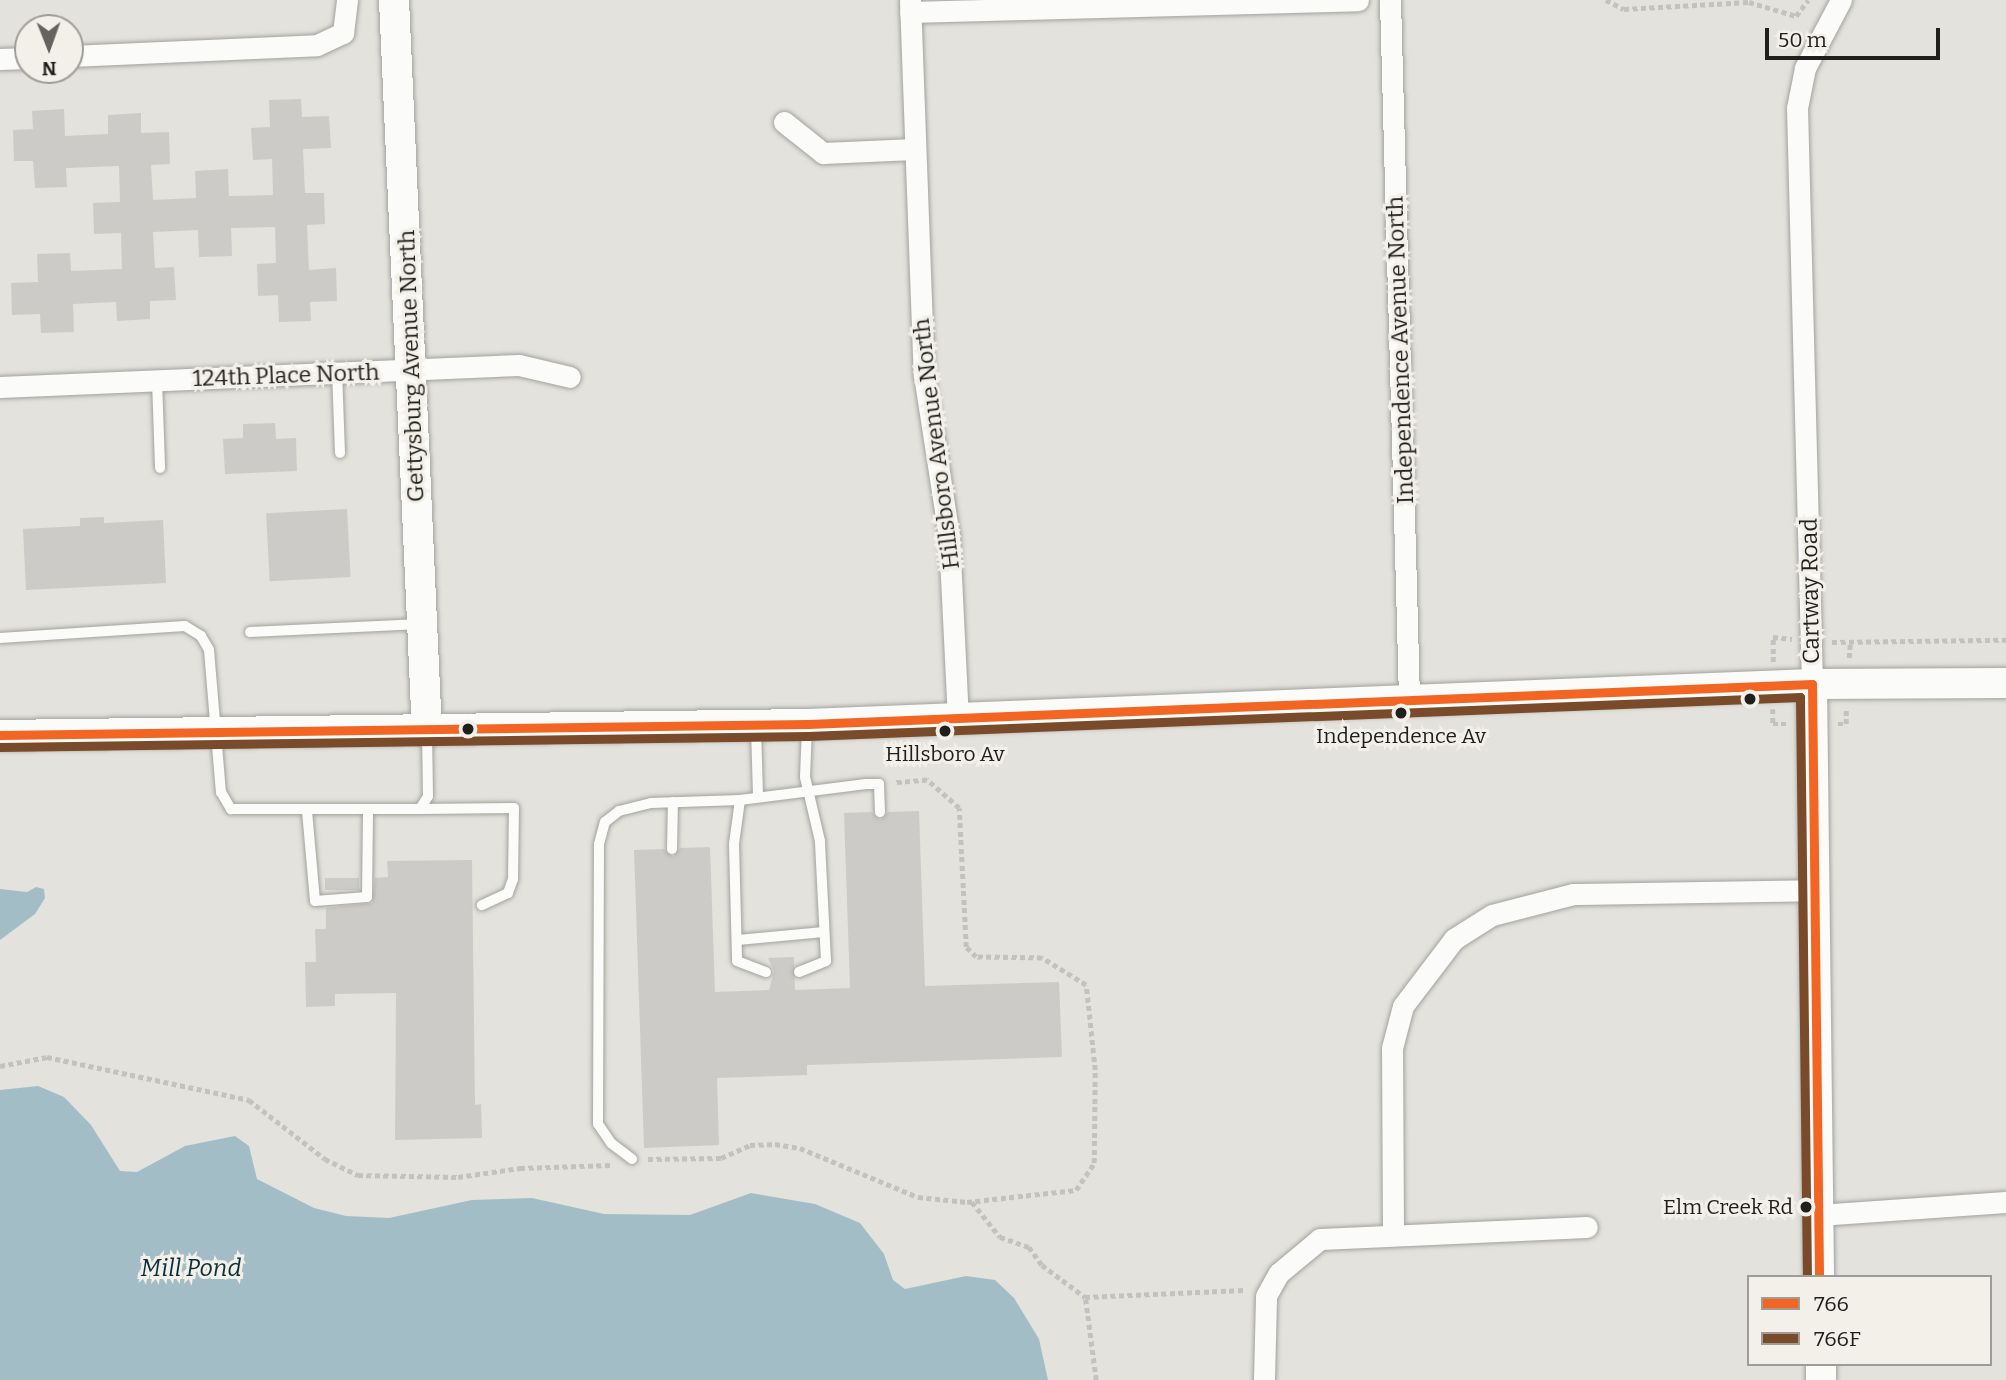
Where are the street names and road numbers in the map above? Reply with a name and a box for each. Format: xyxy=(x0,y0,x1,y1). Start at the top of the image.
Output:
street label: Independence Avenue North xyxy=(1381,196,1419,504)
street label: Gettysburg Avenue North xyxy=(392,229,430,503)
street label: Hillsboro Avenue North xyxy=(907,317,965,571)
street label: 124th Place North xyxy=(192,358,380,392)
street label: Cartway Road xyxy=(1795,518,1825,664)

